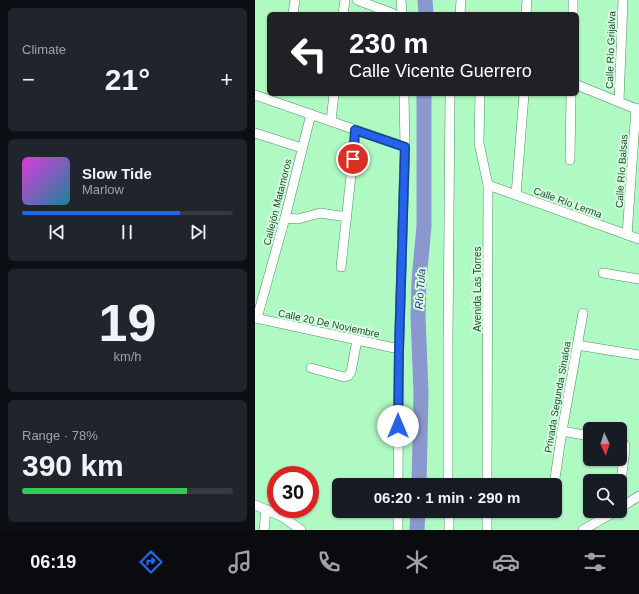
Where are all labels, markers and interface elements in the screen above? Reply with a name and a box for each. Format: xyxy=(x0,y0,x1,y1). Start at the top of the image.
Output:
street label: Calle Río Grijalva xyxy=(604,11,617,89)
icon: left xyxy=(283,28,335,80)
text: 230 m xyxy=(349,28,428,59)
text: Climate xyxy=(22,42,66,57)
text: Calle Vicente Guerrero xyxy=(349,61,532,81)
text: 21° xyxy=(105,63,150,96)
text: − xyxy=(22,67,35,92)
text: + xyxy=(220,67,233,92)
street label: Calle Río Balsas xyxy=(613,134,630,208)
pin xyxy=(336,142,370,176)
icon: arrive xyxy=(342,148,364,170)
street label: Callejón Matamoros xyxy=(261,158,294,247)
text: Slow Tide xyxy=(82,165,152,182)
text: Marlow xyxy=(82,182,124,197)
street label: Calle Río Lerma xyxy=(532,185,604,220)
icon: previous xyxy=(46,221,68,243)
icon: pause xyxy=(116,221,138,243)
icon: next xyxy=(187,221,209,243)
street label: Avenida Las Torres xyxy=(472,246,483,332)
water label: Río Tula xyxy=(413,268,427,310)
text: 19 xyxy=(99,294,156,352)
street label: Calle 20 De Noviembre xyxy=(277,307,381,340)
street label: Privada Segunda Sinaloa xyxy=(542,340,573,454)
text: km/h xyxy=(113,349,142,364)
position arrow xyxy=(377,405,419,447)
north arrow xyxy=(583,422,627,466)
map controls xyxy=(583,422,627,518)
text: Range · 78% xyxy=(22,428,98,443)
text: 390 km xyxy=(22,449,124,482)
speed limit sign: 30 xyxy=(267,466,319,518)
button: search xyxy=(583,474,627,518)
text: 06:20 · 1 min · 290 m xyxy=(374,489,520,506)
icon: directions xyxy=(137,548,165,576)
icon: music xyxy=(226,548,254,576)
icon: phone xyxy=(315,548,343,576)
icon: climate xyxy=(403,548,431,576)
icon: car xyxy=(492,548,520,576)
icon: filters xyxy=(581,548,609,576)
text: 06:19 xyxy=(30,552,76,572)

